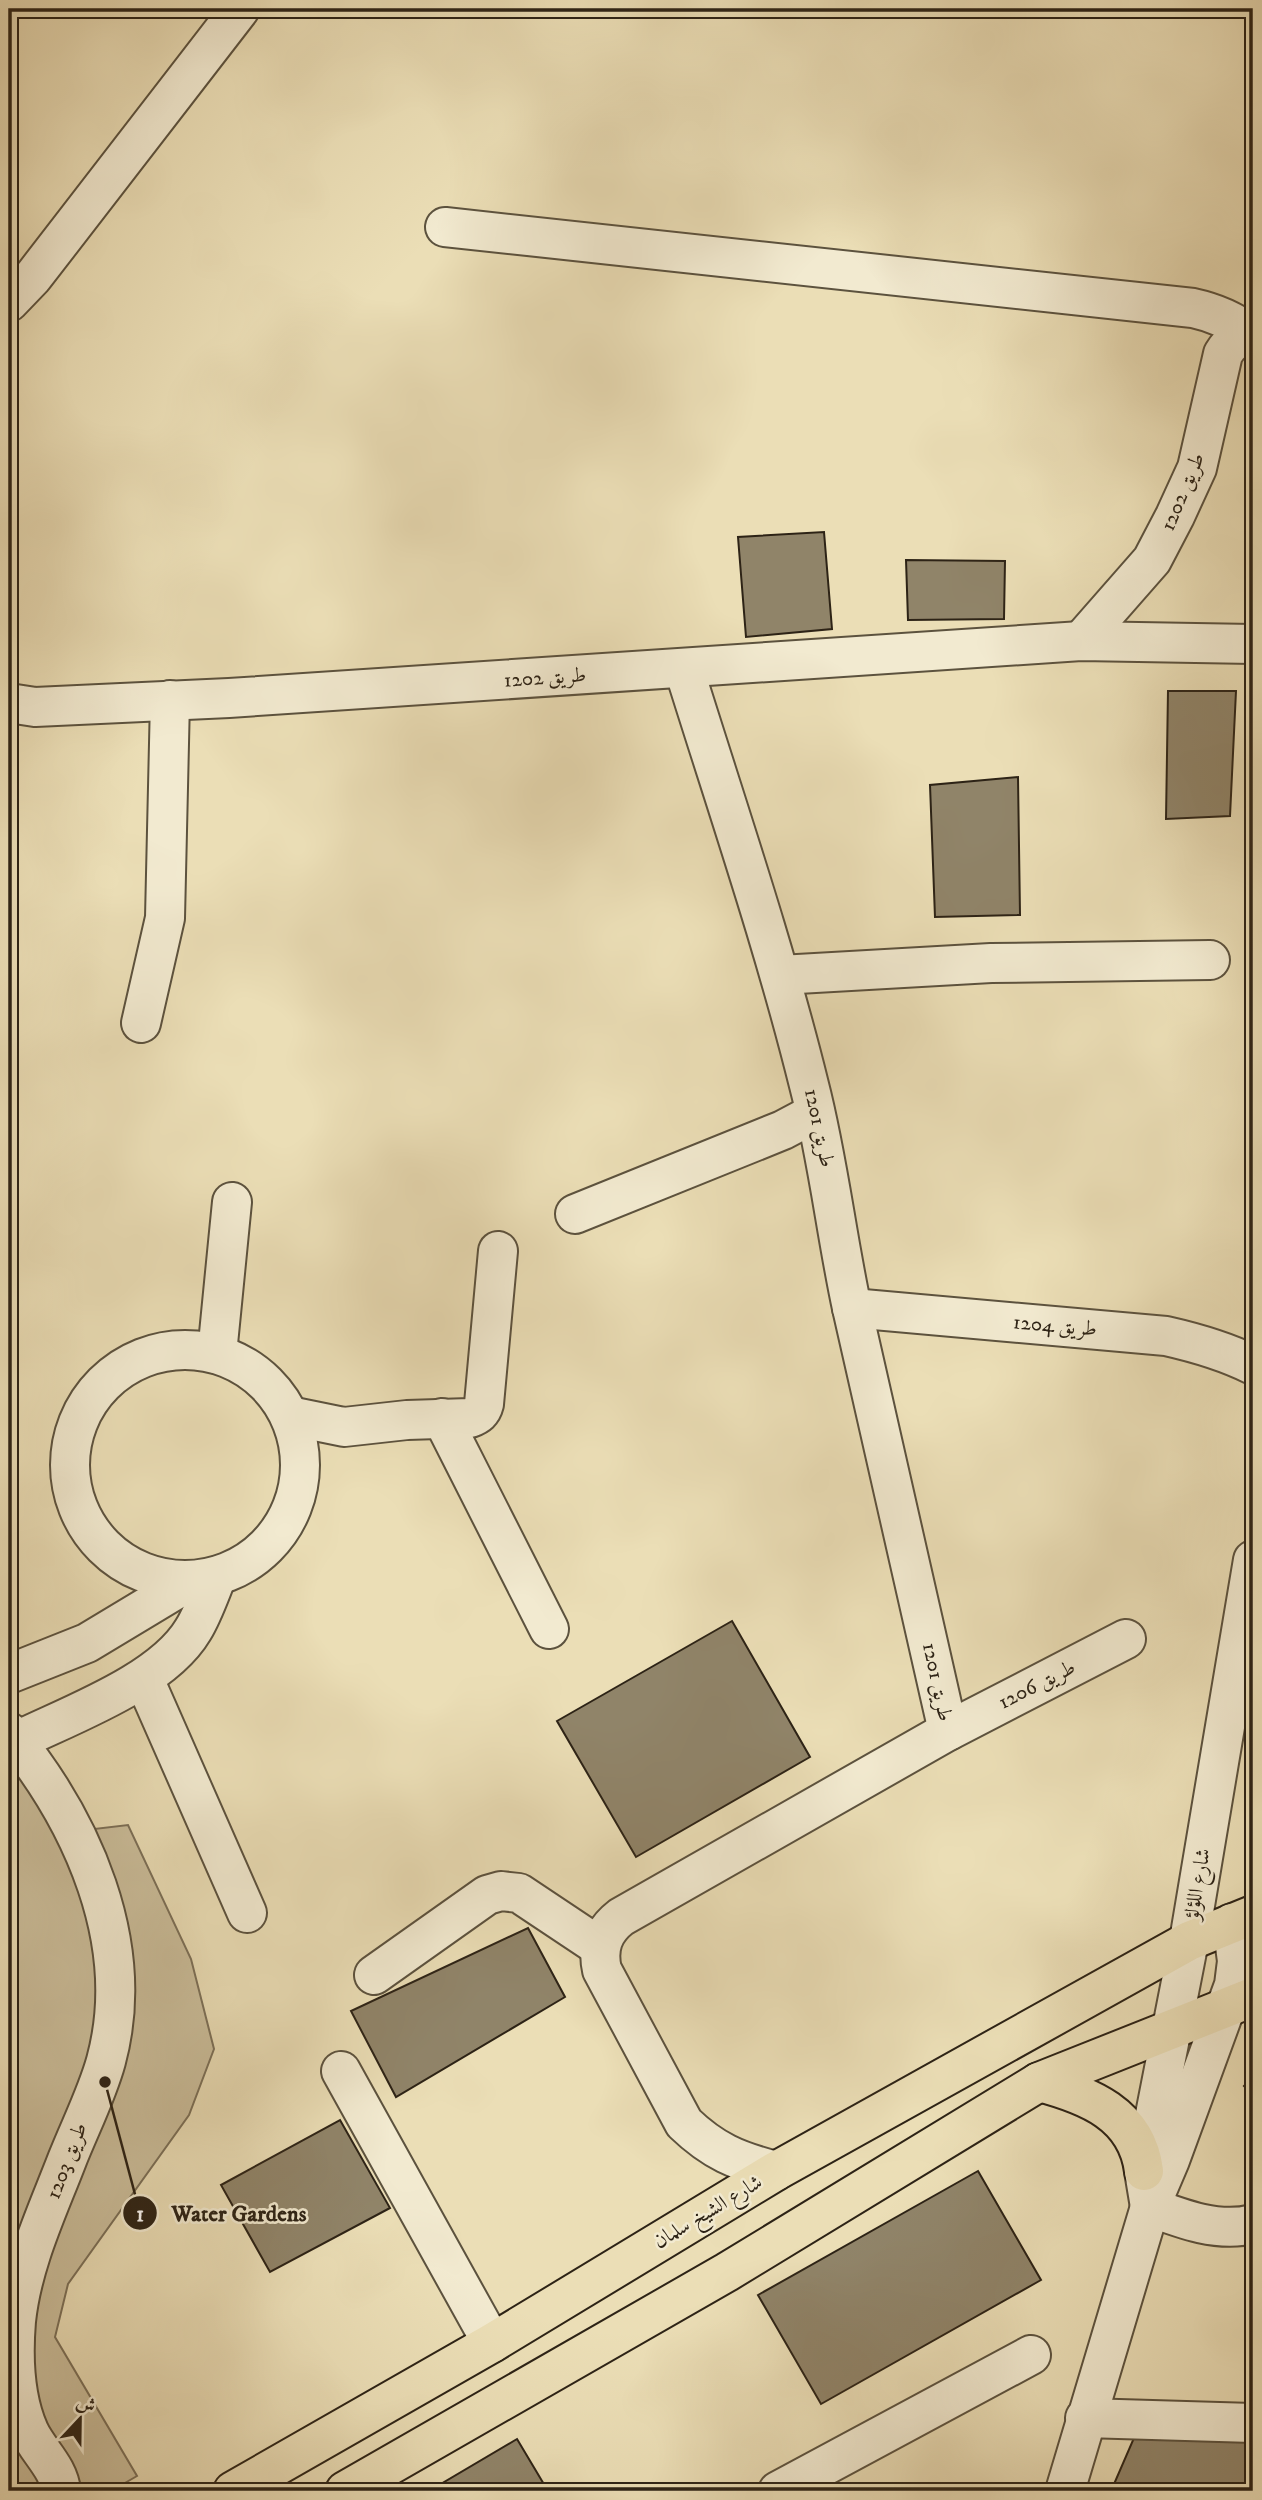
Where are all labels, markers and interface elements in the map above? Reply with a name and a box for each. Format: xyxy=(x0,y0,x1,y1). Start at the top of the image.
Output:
street label: طريق 1202 xyxy=(1155,449,1211,535)
street label: طريق 1202 xyxy=(503,662,587,694)
street label: طريق 1201 xyxy=(798,1086,840,1170)
street label: طريق 1204 xyxy=(1012,1309,1098,1343)
street label: طريق 1201 xyxy=(916,1640,958,1724)
street label: طريق 1206 xyxy=(994,1655,1080,1715)
street label: شارع اللؤلؤ xyxy=(1179,1846,1221,1924)
street label: طريق 1203 xyxy=(41,2119,93,2203)
street label: شارع الشيخ سلمان xyxy=(649,2169,770,2259)
callout: Water Gardens xyxy=(123,2191,321,2235)
text: Water Gardens xyxy=(171,2200,307,2229)
text: 1 xyxy=(136,2202,144,2228)
north arrow xyxy=(46,2384,116,2454)
text: ش xyxy=(73,2390,99,2419)

